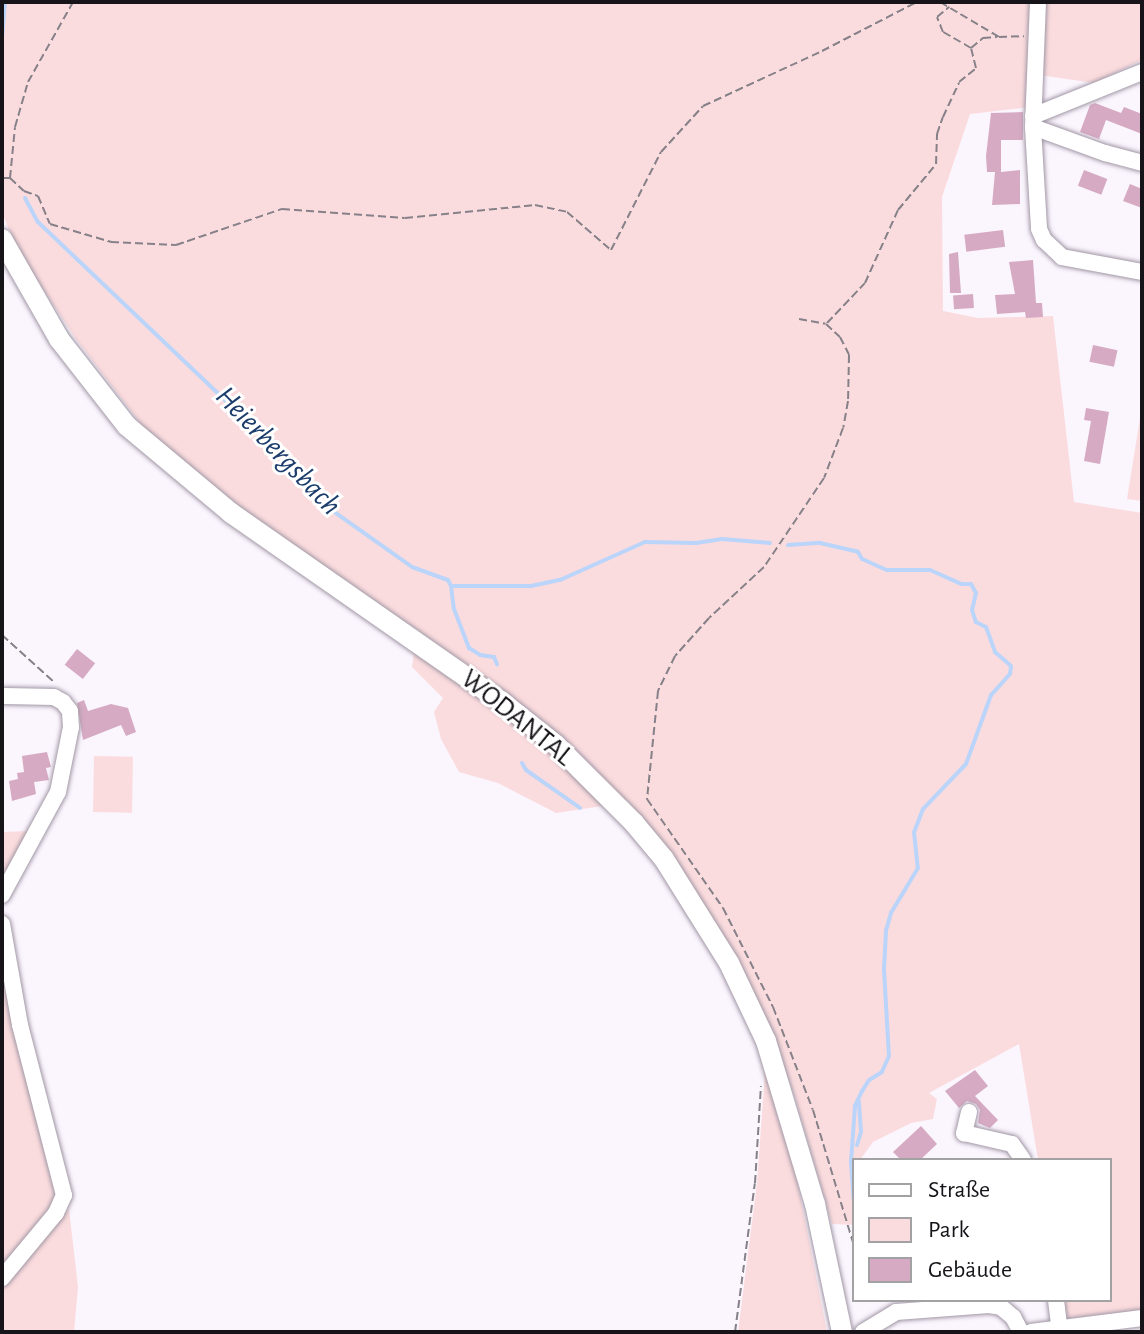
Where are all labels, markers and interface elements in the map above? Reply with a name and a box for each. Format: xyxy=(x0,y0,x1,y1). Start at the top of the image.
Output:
water label: Heierbergsbach xyxy=(208,379,348,523)
street label: WODANTAL xyxy=(454,662,580,774)
legend xyxy=(852,1158,1112,1302)
text: Straße xyxy=(928,1178,990,1202)
text: Park xyxy=(928,1218,969,1242)
text: Gebäude xyxy=(928,1258,1012,1282)

